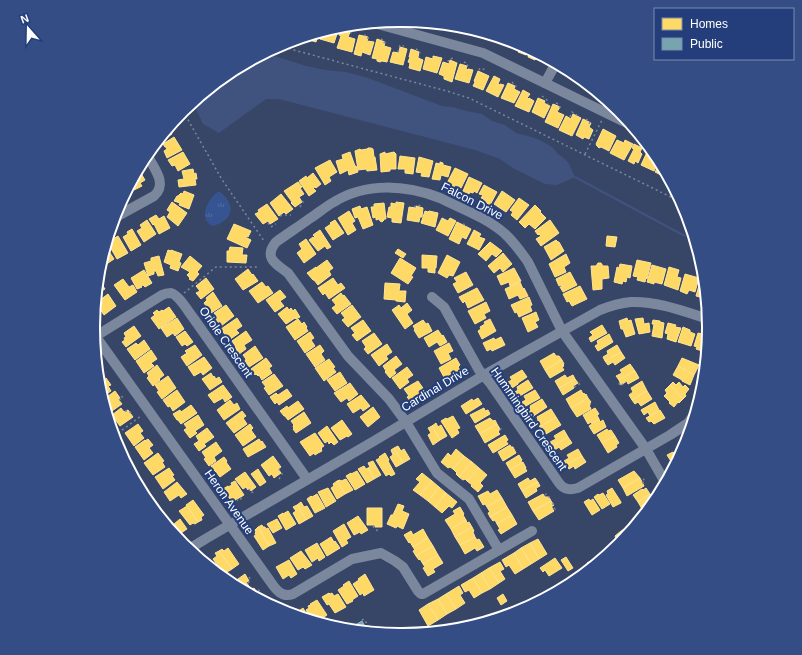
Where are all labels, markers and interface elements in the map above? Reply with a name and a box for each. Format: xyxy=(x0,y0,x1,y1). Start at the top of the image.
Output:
north arrow xyxy=(8,8,48,48)
legend xyxy=(654,8,794,60)
text: N xyxy=(19,12,30,26)
text: Homes xyxy=(690,17,728,31)
text: Public xyxy=(690,37,723,51)
street label: Falcon Drive xyxy=(439,179,505,223)
street label: Oriole Crescent xyxy=(196,304,256,381)
street label: Cardinal Drive xyxy=(399,363,471,415)
street label: Hummingbird Crescent xyxy=(488,365,570,474)
street label: Heron Avenue xyxy=(202,467,257,537)

